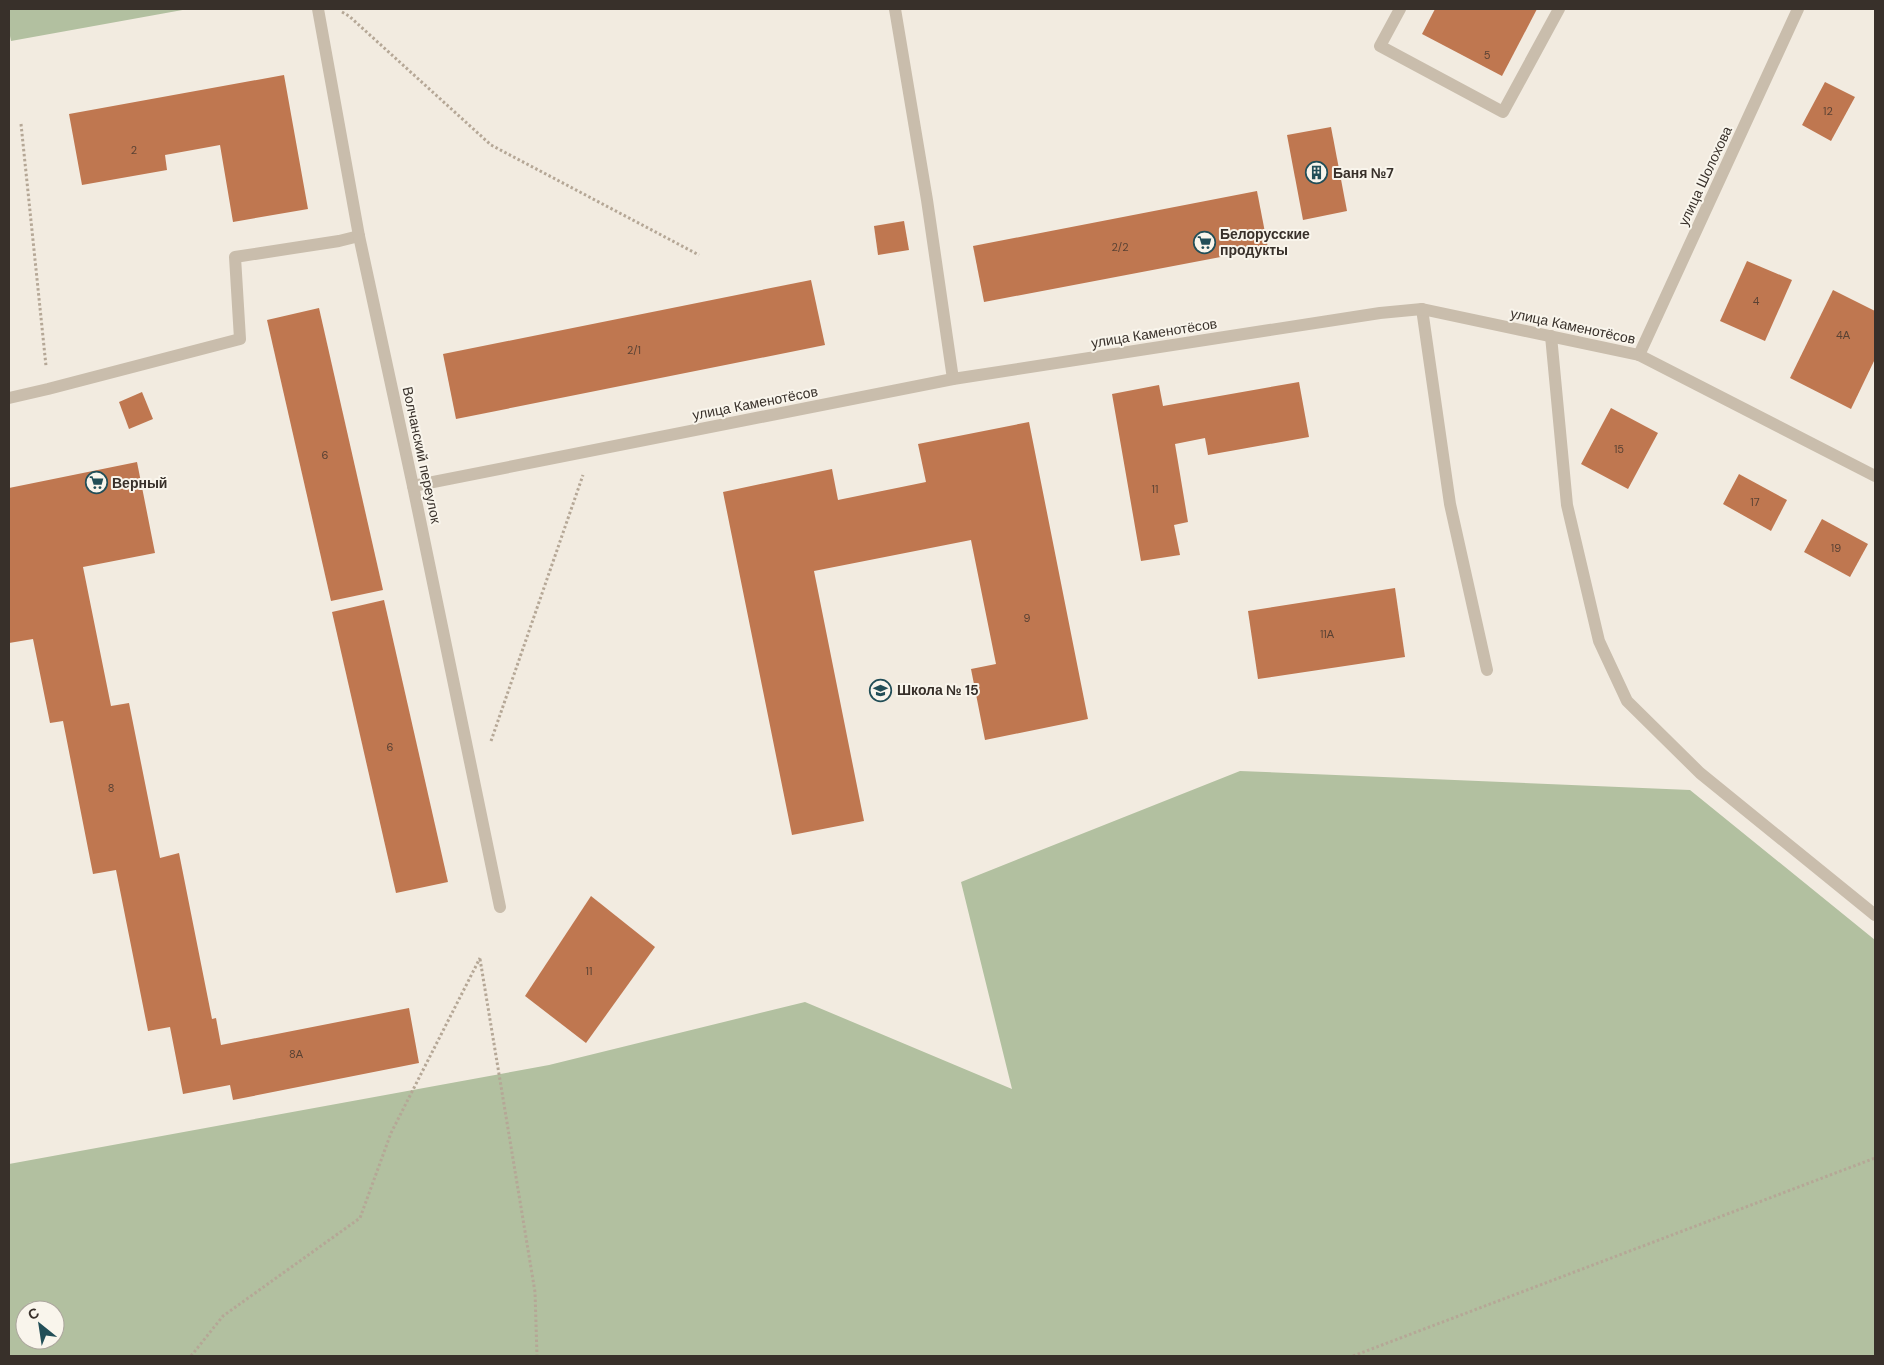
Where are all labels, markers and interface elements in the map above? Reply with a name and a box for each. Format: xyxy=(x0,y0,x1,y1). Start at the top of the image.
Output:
house number: 5 xyxy=(1484,48,1491,62)
house number: 12 xyxy=(1823,104,1833,118)
street label: улица Шолохова xyxy=(1674,123,1736,229)
house number: 2 xyxy=(131,143,137,157)
building icon: Баня №7 xyxy=(1305,161,1329,185)
place label: Баня №7 xyxy=(1333,164,1394,182)
place label: Белорусские продукты xyxy=(1220,225,1310,259)
supermarket icon: Белорусские продукты xyxy=(1192,230,1216,254)
house number: 2/2 xyxy=(1112,240,1128,254)
house number: 4 xyxy=(1753,294,1760,308)
street label: улица Каменотёсов xyxy=(1509,304,1637,348)
street label: улица Каменотёсов xyxy=(1090,314,1218,352)
house number: 4А xyxy=(1836,328,1851,342)
house number: 2/1 xyxy=(627,343,641,357)
street label: улица Каменотёсов xyxy=(691,382,819,424)
street label: Волчанский переулок xyxy=(399,385,446,526)
house number: 15 xyxy=(1614,442,1624,456)
house number: 6 xyxy=(322,448,329,462)
supermarket icon: Верный xyxy=(84,471,108,495)
place label: Верный xyxy=(112,474,167,492)
house number: 11 xyxy=(1152,482,1158,496)
house number: 17 xyxy=(1750,495,1760,509)
house number: 19 xyxy=(1831,541,1841,555)
house number: 9 xyxy=(1024,611,1031,625)
house number: 11А xyxy=(1320,627,1335,641)
school or university icon: Школа № 15 xyxy=(869,678,893,702)
place label: Школа № 15 xyxy=(897,681,979,699)
house number: 6 xyxy=(387,740,394,754)
house number: 8 xyxy=(108,781,114,795)
house number: 11 xyxy=(586,964,592,978)
house number: 8А xyxy=(289,1047,304,1061)
north arrow xyxy=(15,1300,65,1350)
text: С xyxy=(25,1303,42,1324)

